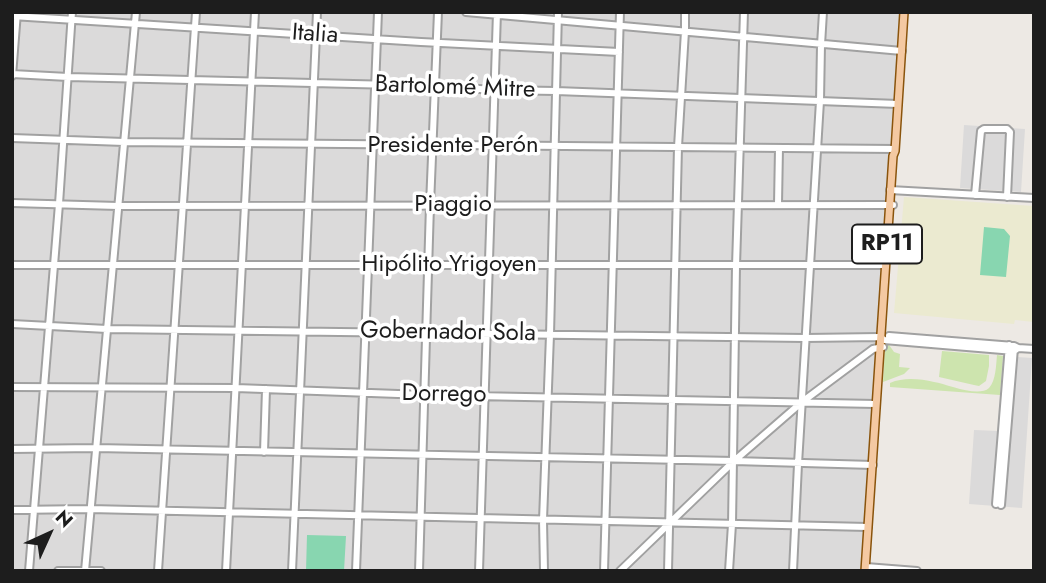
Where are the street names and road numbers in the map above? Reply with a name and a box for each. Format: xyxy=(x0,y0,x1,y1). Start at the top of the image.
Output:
street label: Italia xyxy=(291,19,339,51)
street label: Bartolomé Mitre xyxy=(374,71,536,105)
street label: Presidente Perón xyxy=(367,132,539,160)
street label: Piaggio xyxy=(414,191,492,219)
road number: RP11 xyxy=(852,224,922,264)
street label: Hipólito Yrigoyen xyxy=(361,251,537,279)
street label: Gobernador Sola xyxy=(360,317,536,349)
street label: Dorrego xyxy=(401,380,487,410)

